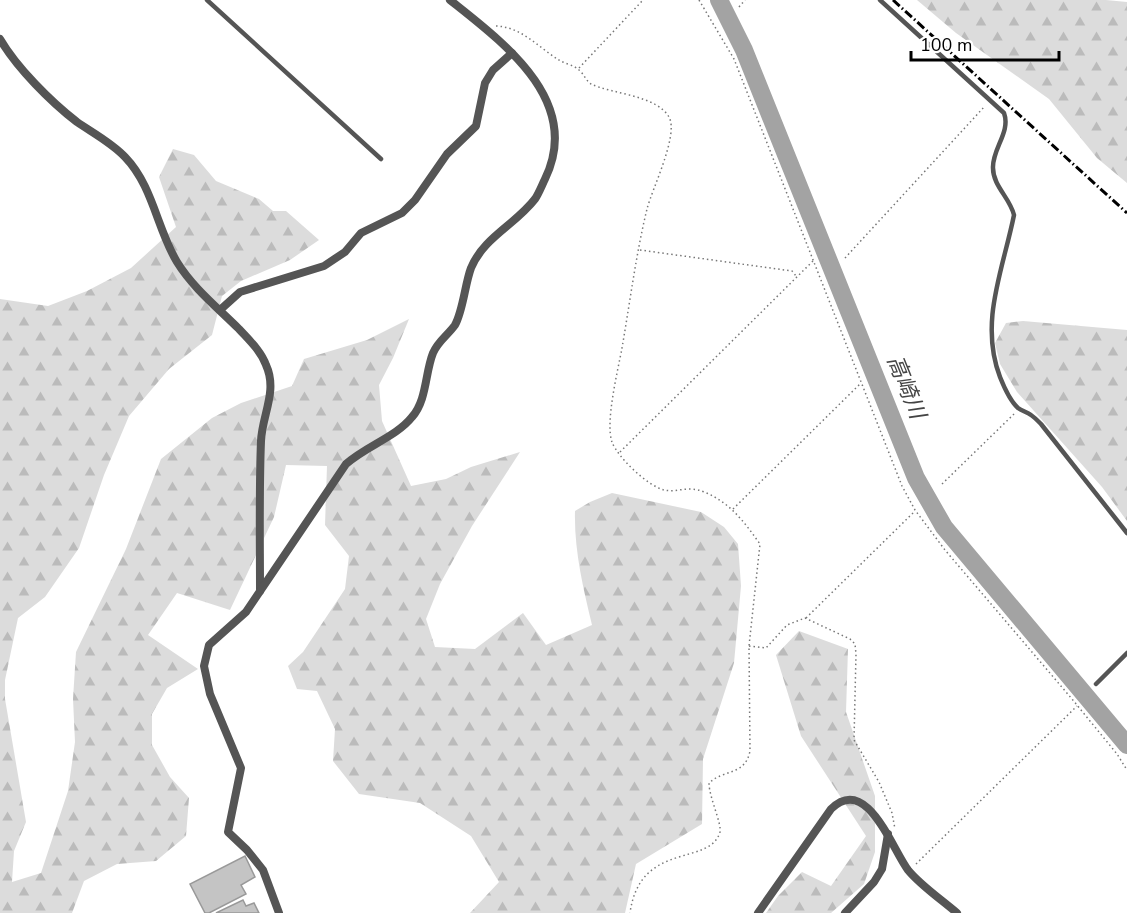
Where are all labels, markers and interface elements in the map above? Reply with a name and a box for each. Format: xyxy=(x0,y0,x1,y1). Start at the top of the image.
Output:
scale bar xyxy=(911,24,1060,62)
text: 100 m xyxy=(920,33,972,57)
water label: 高崎川 xyxy=(880,351,933,425)

